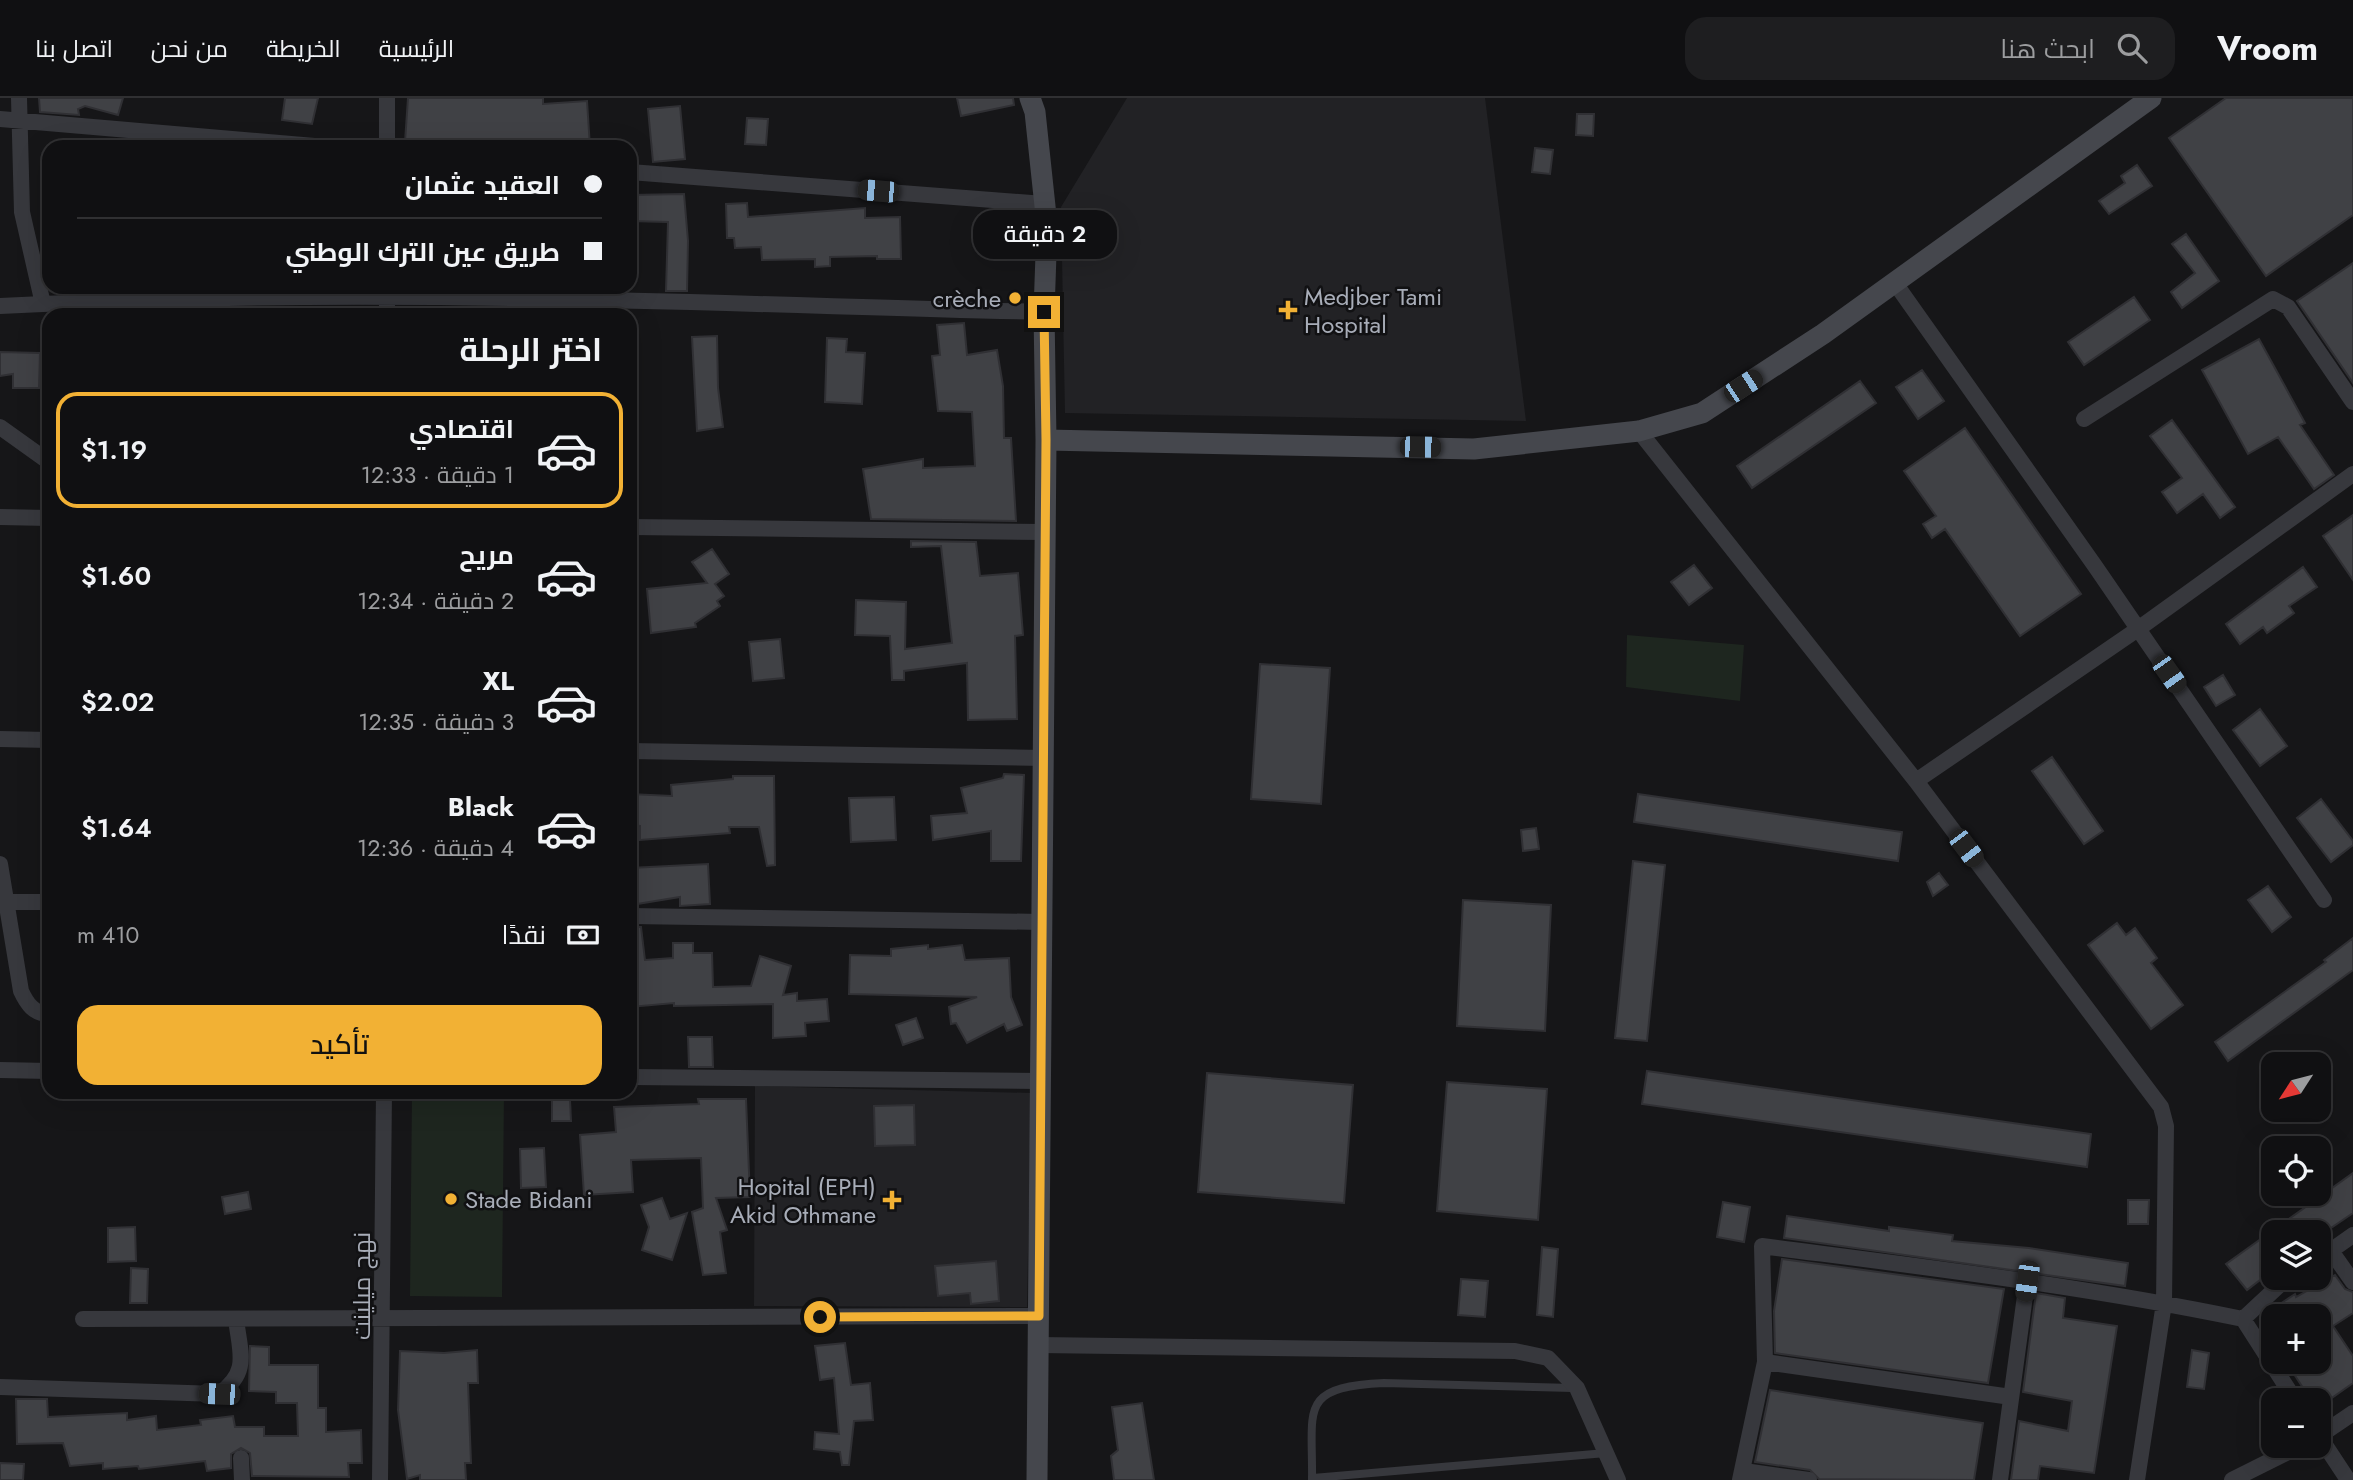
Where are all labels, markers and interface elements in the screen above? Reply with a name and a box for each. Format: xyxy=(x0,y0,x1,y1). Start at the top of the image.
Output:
search box xyxy=(1685,17,2175,80)
text: Vroom xyxy=(2217,25,2318,72)
icon: search xyxy=(2113,29,2151,67)
text: ابحث هنا xyxy=(2000,30,2095,68)
text: اتصل بنا xyxy=(35,31,113,66)
text: من نحن xyxy=(151,31,228,66)
text: الخريطة xyxy=(266,31,341,66)
text: الرئيسية xyxy=(379,31,454,66)
text: العقيد عثمان xyxy=(405,166,560,204)
car xyxy=(857,179,900,203)
callout: 2 دقيقة xyxy=(972,211,1116,260)
text: 2 دقيقة xyxy=(1004,217,1086,251)
text: طريق عين الترك الوطني xyxy=(285,233,560,271)
place label: Medjber Tami Hospital xyxy=(1304,279,1442,342)
place label: crèche xyxy=(933,281,1001,316)
marker: crèche xyxy=(1007,290,1023,306)
route end xyxy=(1028,296,1060,328)
marker: Medjber Tami Hospital xyxy=(1278,300,1298,320)
text: اختر الرحلة xyxy=(459,327,602,373)
car xyxy=(1720,366,1767,406)
text: اقتصادي xyxy=(409,410,514,448)
icon: car xyxy=(535,419,598,482)
text: $1.19 xyxy=(81,431,147,469)
car xyxy=(1399,436,1442,458)
text: 1 دقيقة · 12:33 xyxy=(361,458,514,492)
text: مريح xyxy=(459,536,514,574)
icon: car xyxy=(535,545,598,608)
text: $1.60 xyxy=(81,557,151,595)
text: 2 دقيقة · 12:34 xyxy=(357,584,514,618)
car xyxy=(2149,651,2190,697)
text: XL xyxy=(482,662,514,700)
icon: car xyxy=(535,671,598,734)
text: $2.02 xyxy=(81,683,154,721)
text: 3 دقيقة · 12:35 xyxy=(358,705,514,739)
text: Black xyxy=(448,788,514,826)
icon: car xyxy=(535,797,598,860)
text: $1.64 xyxy=(81,809,152,847)
car xyxy=(1945,825,1988,871)
text: 4 دقيقة · 12:36 xyxy=(357,831,514,865)
text: نقدًا xyxy=(502,916,546,954)
icon: cash xyxy=(564,916,602,954)
text: 410 m xyxy=(77,918,139,952)
button: تأكيد xyxy=(77,1005,602,1085)
north arrow xyxy=(2261,1052,2331,1122)
map controls xyxy=(2261,1052,2331,1458)
button: locate xyxy=(2261,1136,2331,1206)
place label: Hopital (EPH) Akid Othmane xyxy=(730,1169,876,1232)
place label: Stade Bidani xyxy=(465,1182,592,1217)
marker: Hopital (EPH) Akid Othmane xyxy=(882,1190,902,1210)
marker: Stade Bidani xyxy=(443,1191,459,1207)
button: layers xyxy=(2261,1220,2331,1290)
street label: نهج ميلينت xyxy=(344,1232,379,1340)
car xyxy=(2014,1259,2041,1303)
route start xyxy=(804,1301,836,1333)
button: + xyxy=(2261,1304,2331,1374)
car xyxy=(198,1383,241,1405)
button: − xyxy=(2261,1388,2331,1458)

